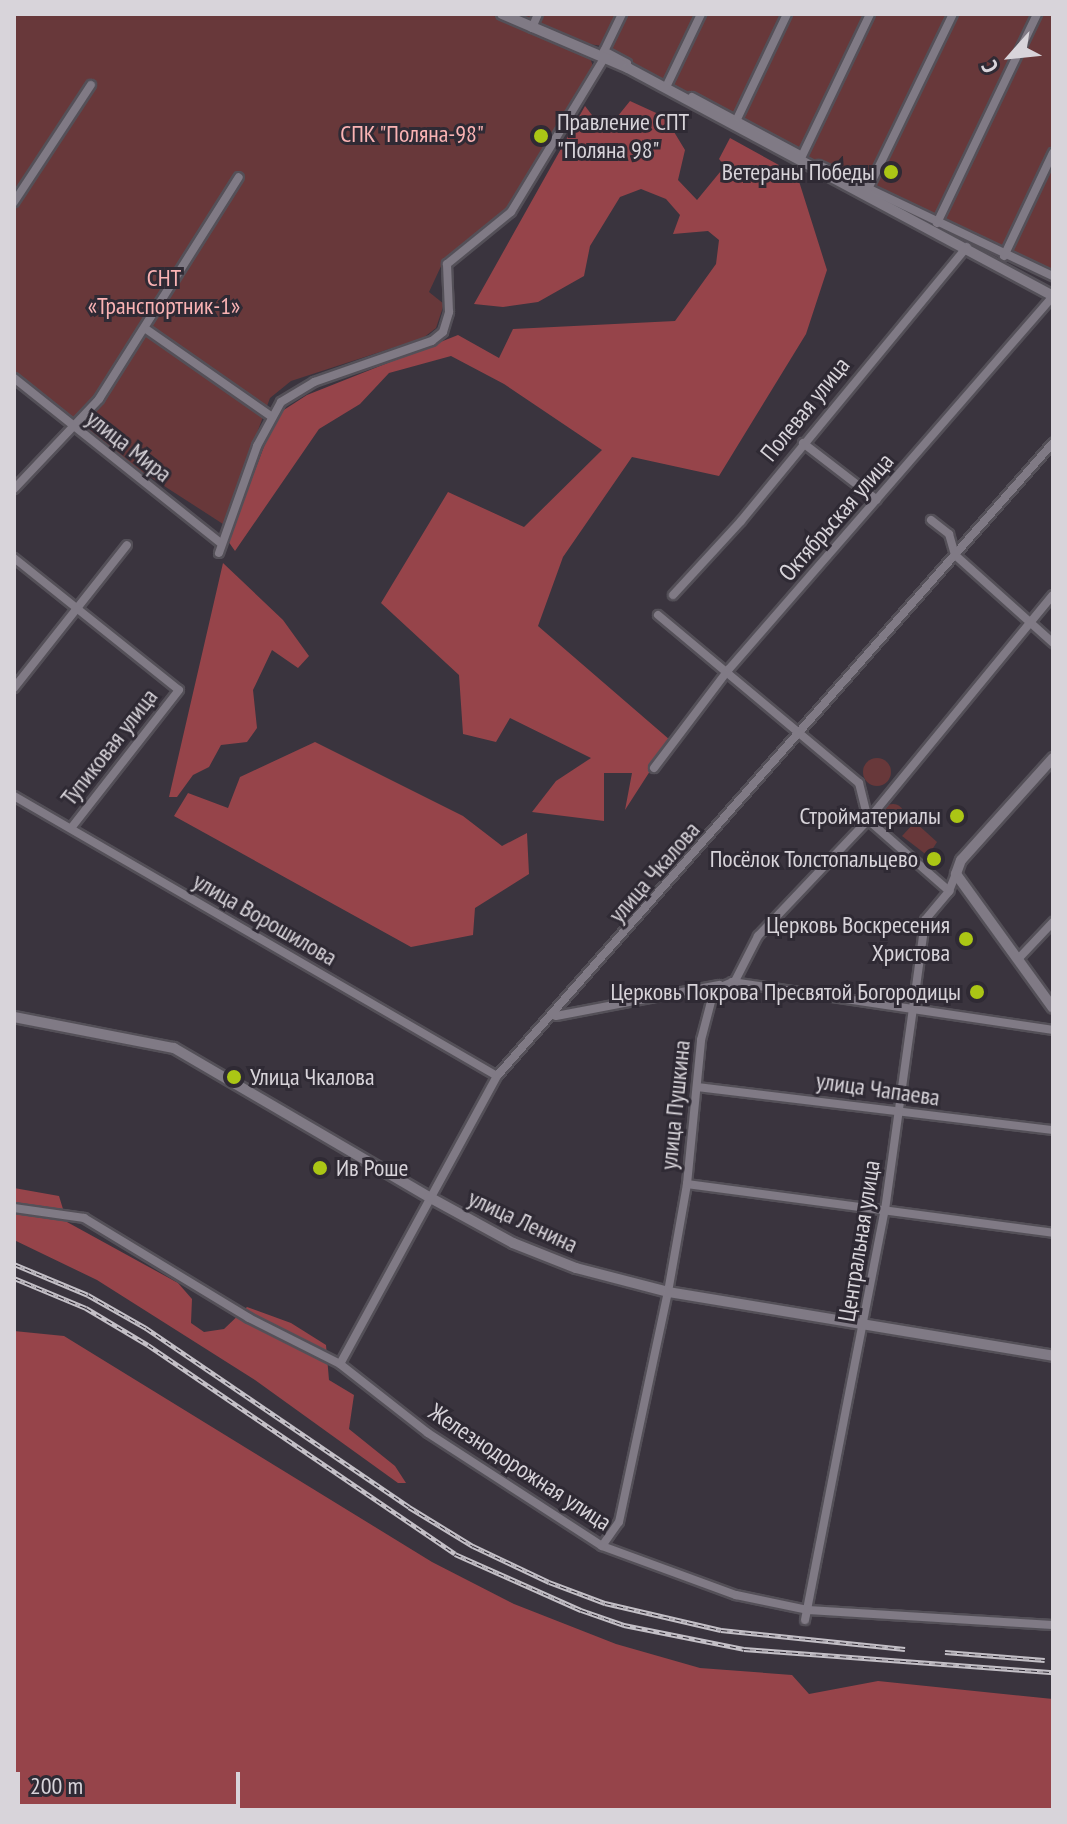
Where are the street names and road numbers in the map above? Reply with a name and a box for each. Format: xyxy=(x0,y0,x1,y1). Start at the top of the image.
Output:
street label: Полевая улица xyxy=(754,351,856,467)
street label: улица Мира xyxy=(81,404,177,488)
street label: Октябрьская улица xyxy=(773,447,899,587)
street label: Тупиковая улица xyxy=(54,683,164,811)
street label: улица Чкалова xyxy=(602,816,706,928)
street label: улица Ворошилова xyxy=(188,866,342,972)
street label: улица Пушкина xyxy=(654,1039,696,1171)
street label: улица Чапаева xyxy=(814,1066,942,1112)
street label: Центральная улица xyxy=(832,1158,886,1324)
street label: улица Ленина xyxy=(464,1183,582,1259)
street label: Железнодорожная улица xyxy=(423,1397,617,1537)

